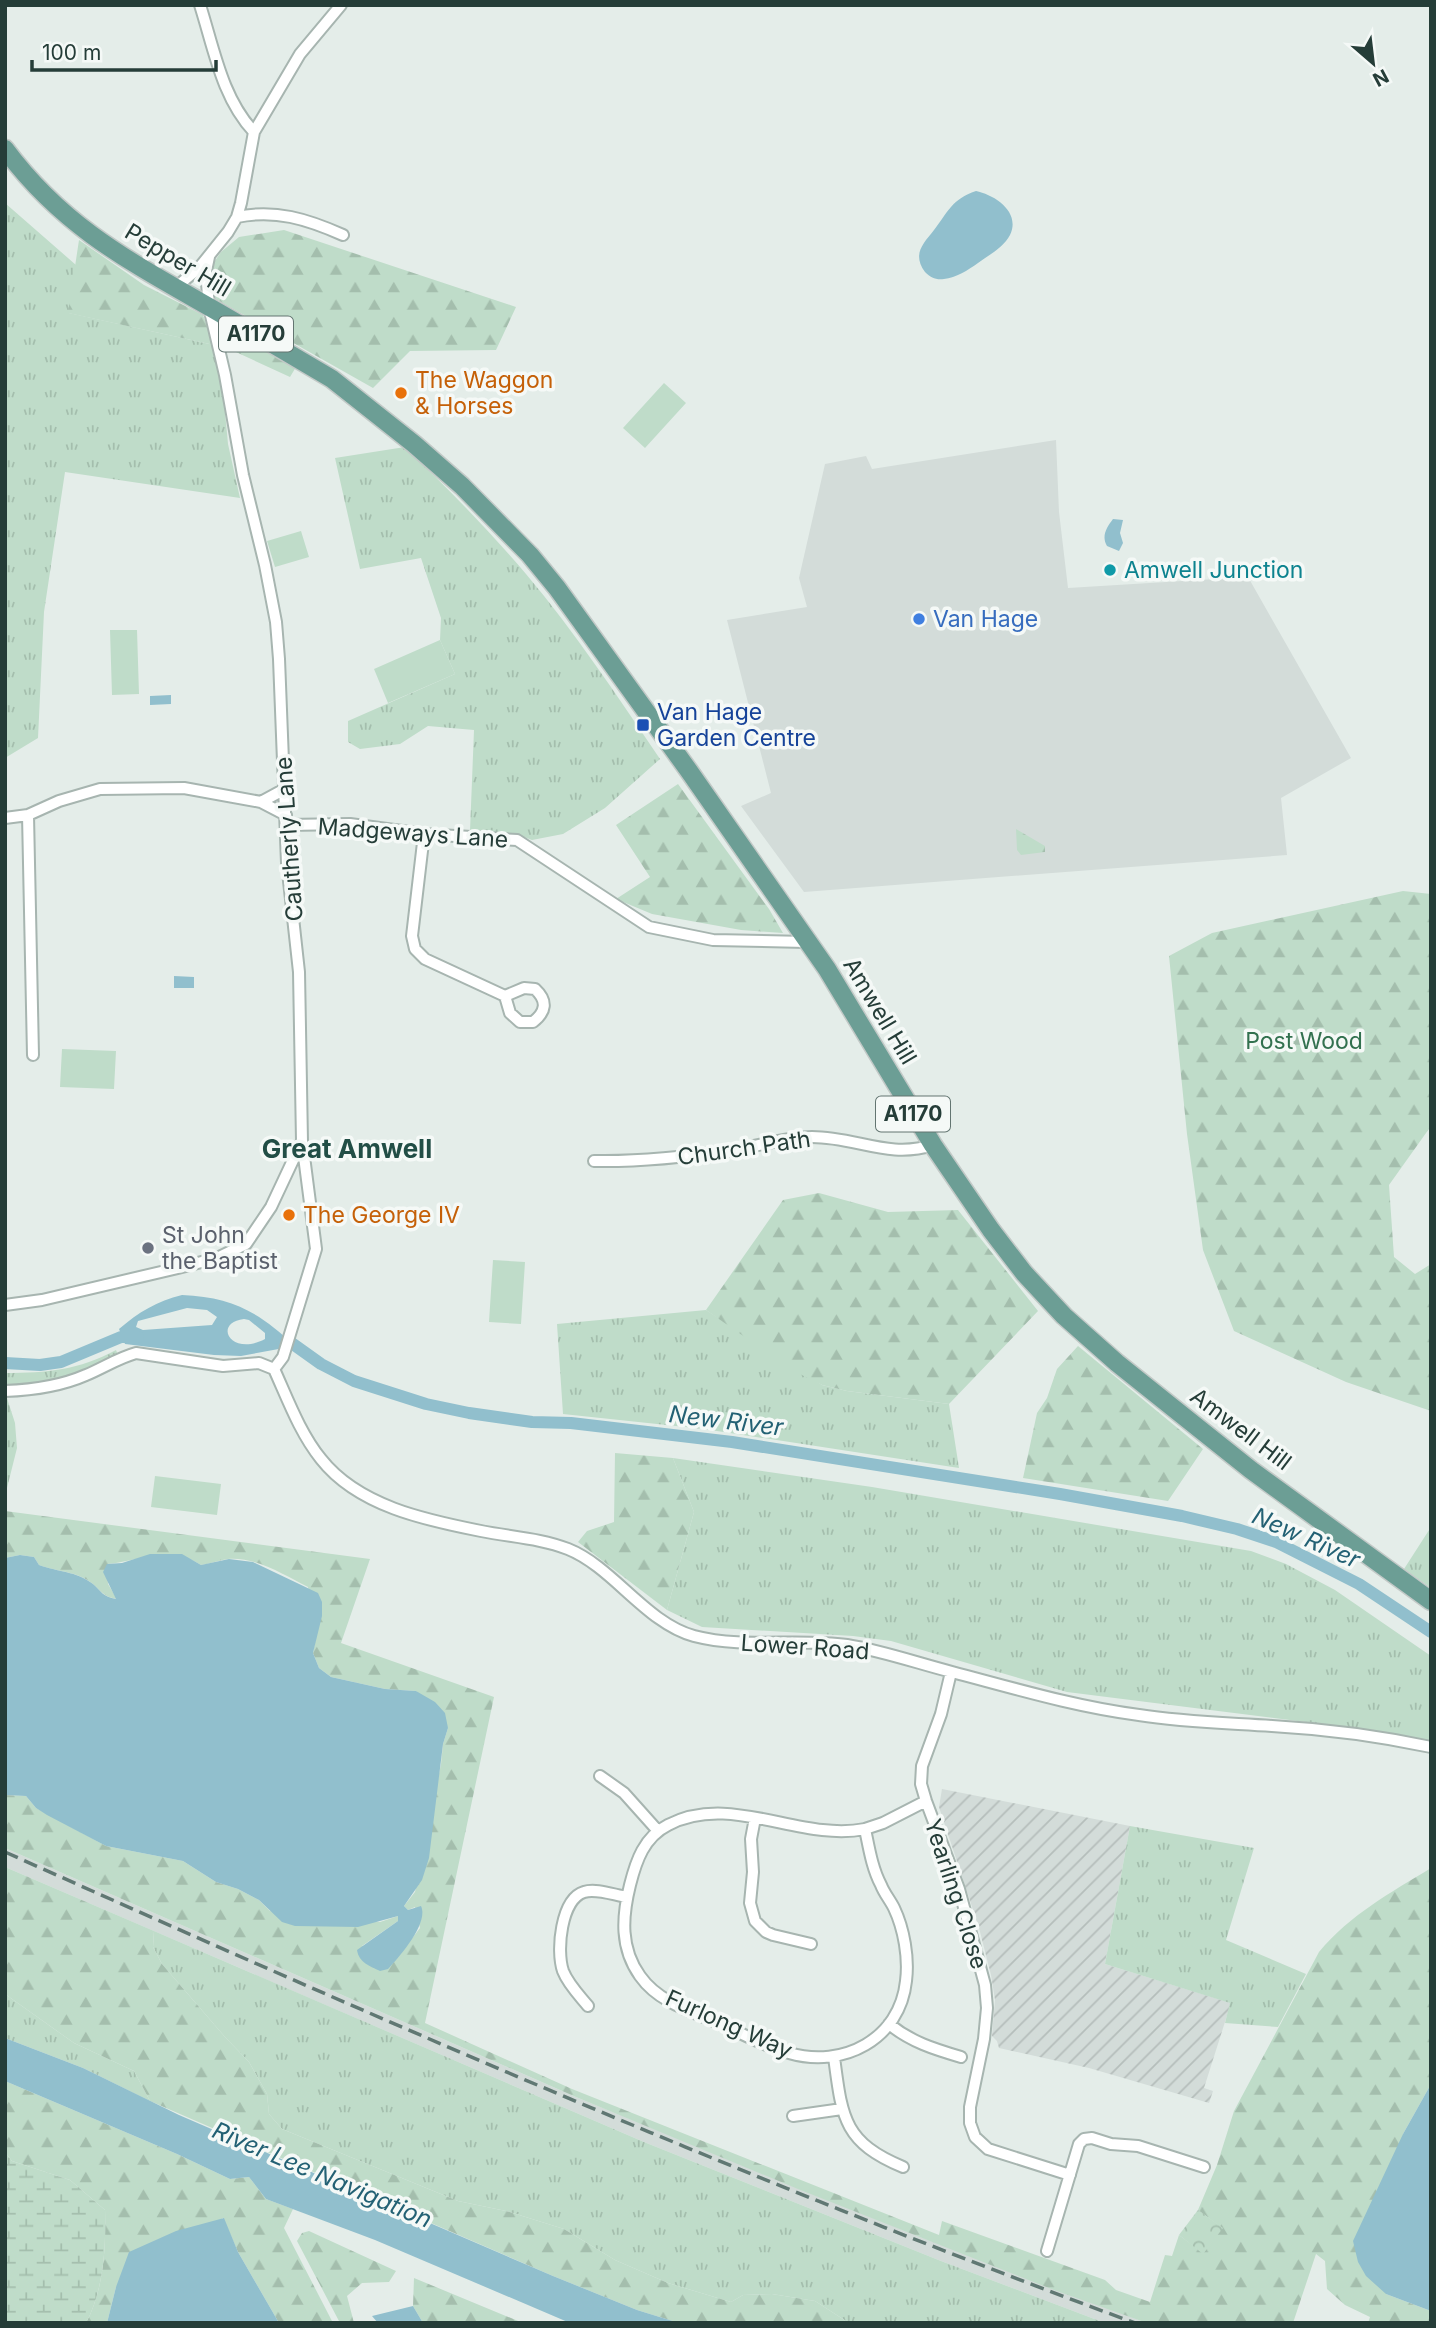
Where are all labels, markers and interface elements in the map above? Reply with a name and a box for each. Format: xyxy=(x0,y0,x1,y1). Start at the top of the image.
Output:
scale bar xyxy=(32,28,215,72)
north arrow xyxy=(1338,28,1408,98)
text: 100 m xyxy=(42,40,101,65)
text: N xyxy=(1369,64,1393,91)
street label: Pepper Hill xyxy=(120,217,236,303)
road number: A1170 xyxy=(219,316,293,352)
place label: The Waggon & Horses xyxy=(415,366,553,420)
marker: The Waggon & Horses xyxy=(393,385,409,401)
place label: Amwell Junction xyxy=(1124,556,1303,584)
marker: Amwell Junction xyxy=(1102,562,1118,578)
place label: Van Hage xyxy=(933,605,1038,633)
marker: Van Hage xyxy=(911,611,927,627)
place label: Van Hage Garden Centre xyxy=(657,698,816,752)
marker: Van Hage Garden Centre xyxy=(635,717,651,733)
street label: Cautherly Lane xyxy=(269,756,309,922)
street label: Madgeways Lane xyxy=(317,812,509,854)
street label: Amwell Hill xyxy=(837,953,923,1069)
park label: Post Wood xyxy=(1245,1027,1363,1055)
road number: A1170 xyxy=(876,1096,950,1132)
street label: Church Path xyxy=(676,1125,812,1171)
district label: Great Amwell xyxy=(262,1133,432,1164)
place label: The George IV xyxy=(303,1201,460,1229)
marker: The George IV xyxy=(281,1207,297,1223)
place label: St John the Baptist xyxy=(162,1221,278,1275)
marker: St John the Baptist xyxy=(140,1240,156,1256)
street label: Amwell Hill xyxy=(1185,1382,1297,1476)
water label: New River xyxy=(667,1399,786,1442)
water label: New River xyxy=(1248,1501,1366,1575)
street label: Lower Road xyxy=(740,1629,870,1665)
street label: Yearling Close xyxy=(919,1815,993,1973)
street label: Furlong Way xyxy=(661,1984,797,2064)
water label: River Lee Navigation xyxy=(208,2115,436,2234)

